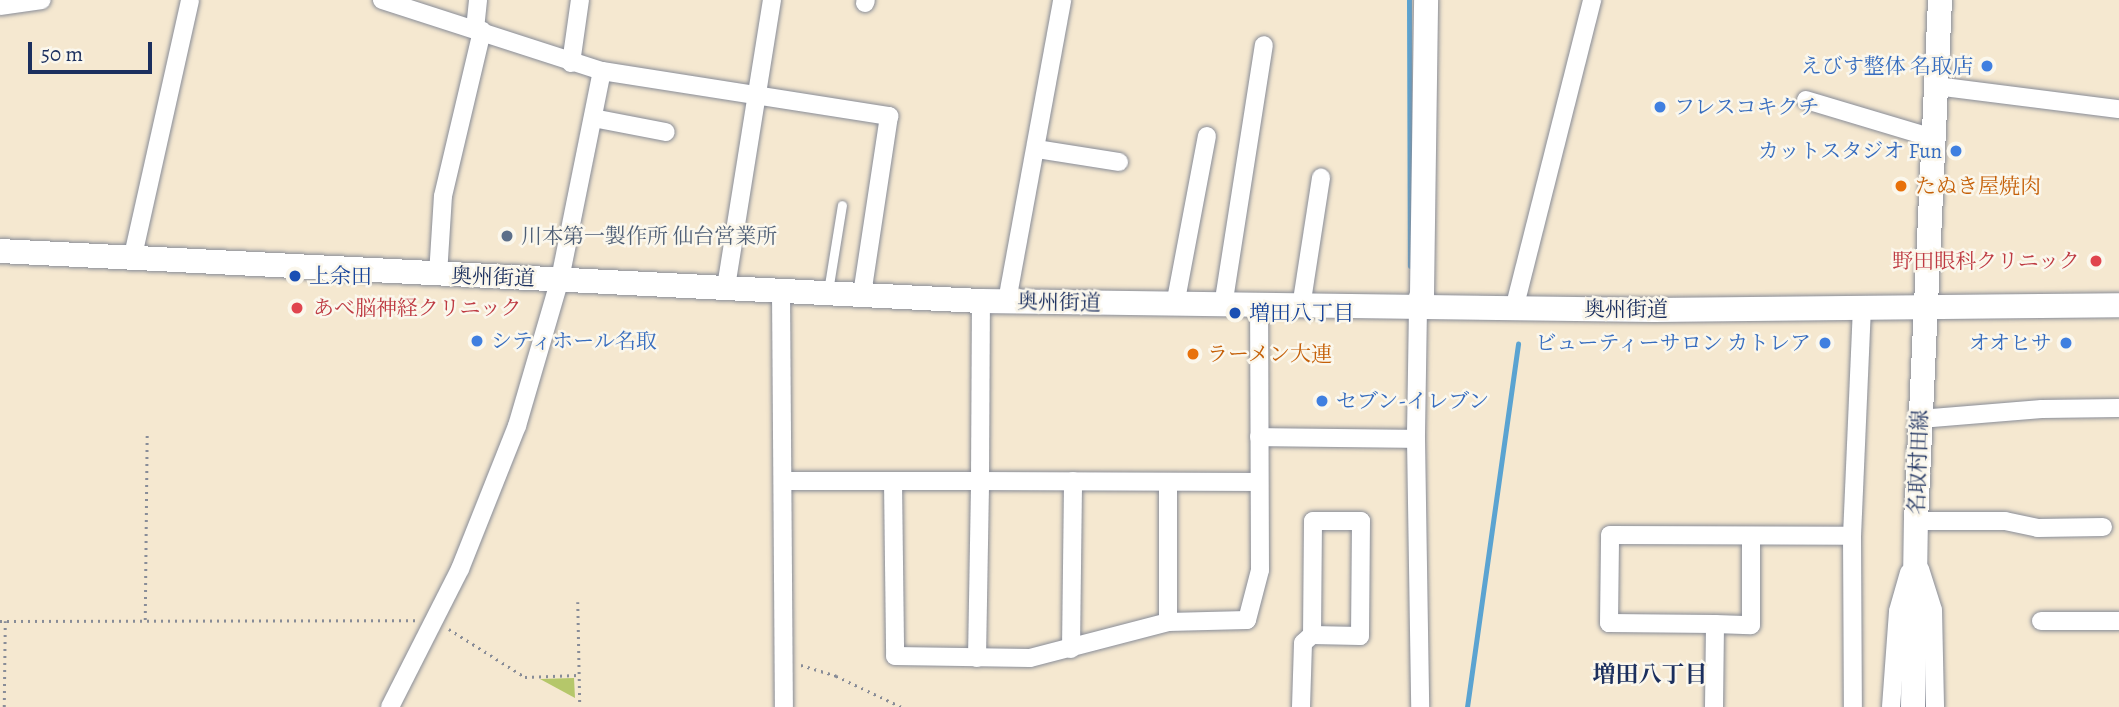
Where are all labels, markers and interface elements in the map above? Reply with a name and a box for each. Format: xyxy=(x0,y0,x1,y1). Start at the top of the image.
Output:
scale bar xyxy=(32,28,156,72)
text: 50 m xyxy=(41,40,83,68)
place label: えびす整体 名取店 xyxy=(1801,53,1973,79)
marker: えびす整体 名取店 xyxy=(1979,58,1995,74)
place label: フレスコキクチ xyxy=(1674,94,1821,120)
marker: フレスコキクチ xyxy=(1652,99,1668,115)
place label: カットスタジオ Fun xyxy=(1757,138,1942,164)
marker: カットスタジオ Fun xyxy=(1948,143,1964,159)
place label: たぬき屋焼肉 xyxy=(1915,173,2041,199)
marker: たぬき屋焼肉 xyxy=(1893,178,1909,194)
place label: 川本第一製作所 仙台営業所 xyxy=(521,223,777,249)
marker: 川本第一製作所 仙台営業所 xyxy=(499,228,515,244)
place label: 野田眼科クリニック xyxy=(1891,248,2080,274)
marker: 野田眼科クリニック xyxy=(2086,251,2106,271)
place label: 上余田 xyxy=(309,263,372,289)
street label: 奥州街道 xyxy=(451,263,535,291)
marker: 上余田 xyxy=(287,268,303,284)
street label: 奥州街道 xyxy=(1017,289,1101,315)
place label: あべ脳神経クリニック xyxy=(313,295,523,321)
street label: 奥州街道 xyxy=(1584,296,1668,322)
marker: あべ脳神経クリニック xyxy=(287,298,307,318)
place label: 増田八丁目 xyxy=(1249,300,1354,326)
marker: 増田八丁目 xyxy=(1227,305,1243,321)
place label: シティホール名取 xyxy=(491,328,659,354)
place label: ビューティーサロン カトレア xyxy=(1534,330,1811,356)
place label: オオヒサ xyxy=(1968,330,2052,356)
marker: シティホール名取 xyxy=(469,333,485,349)
marker: ビューティーサロン カトレア xyxy=(1817,335,1833,351)
marker: オオヒサ xyxy=(2058,335,2074,351)
place label: ラーメン大連 xyxy=(1207,341,1333,367)
marker: ラーメン大連 xyxy=(1185,346,1201,362)
place label: セブン-イレブン xyxy=(1336,388,1491,414)
marker: セブン-イレブン xyxy=(1314,393,1330,409)
street label: 名取村田線 xyxy=(1904,409,1932,515)
district label: 増田八丁目 xyxy=(1593,661,1707,689)

